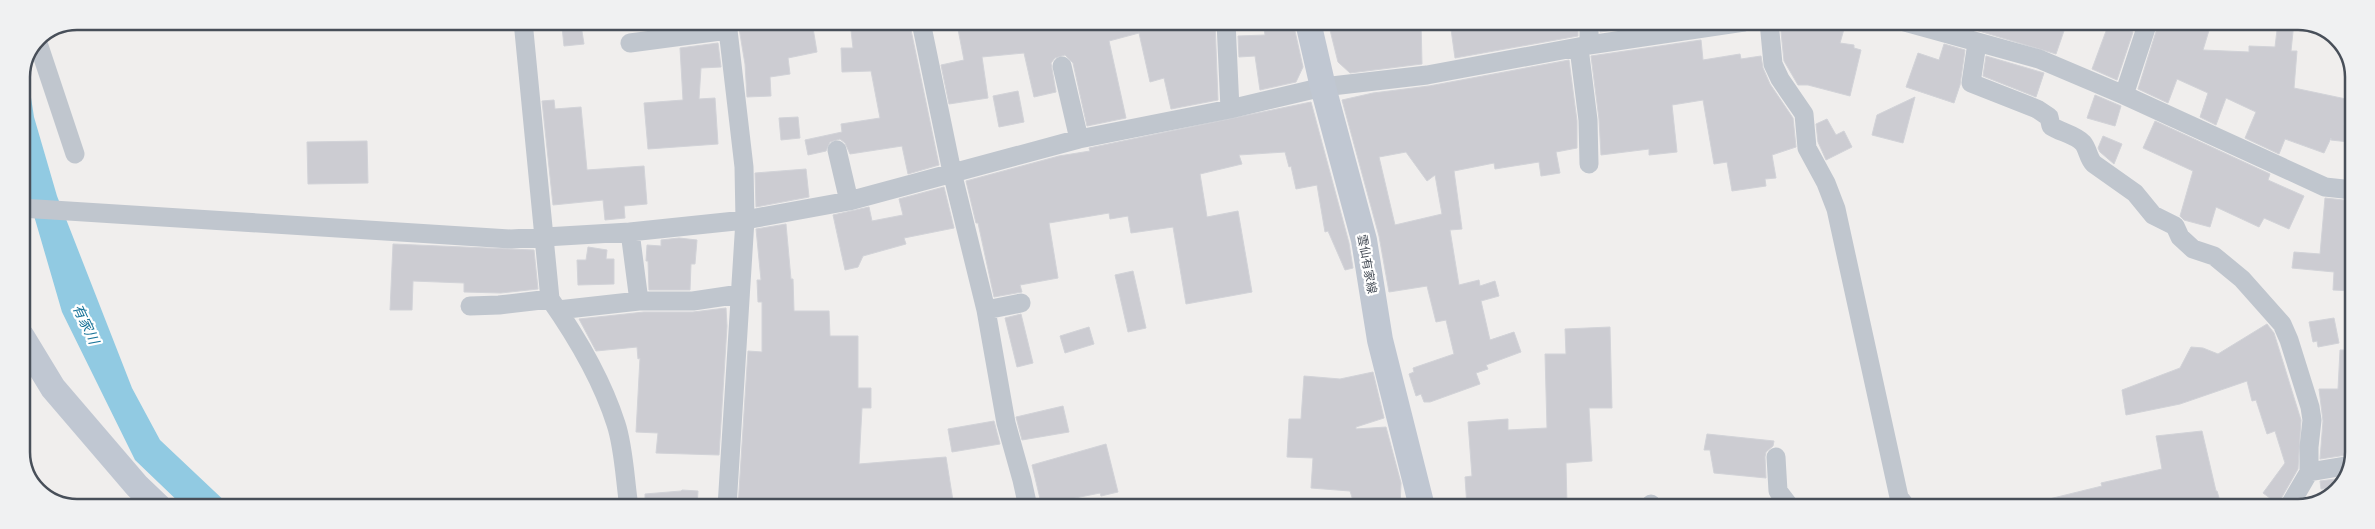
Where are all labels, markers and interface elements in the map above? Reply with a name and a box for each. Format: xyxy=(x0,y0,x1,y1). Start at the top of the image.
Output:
street label: 雲仙有家線 xyxy=(1355,233,1379,295)
water label: 有家川 xyxy=(70,302,103,348)

